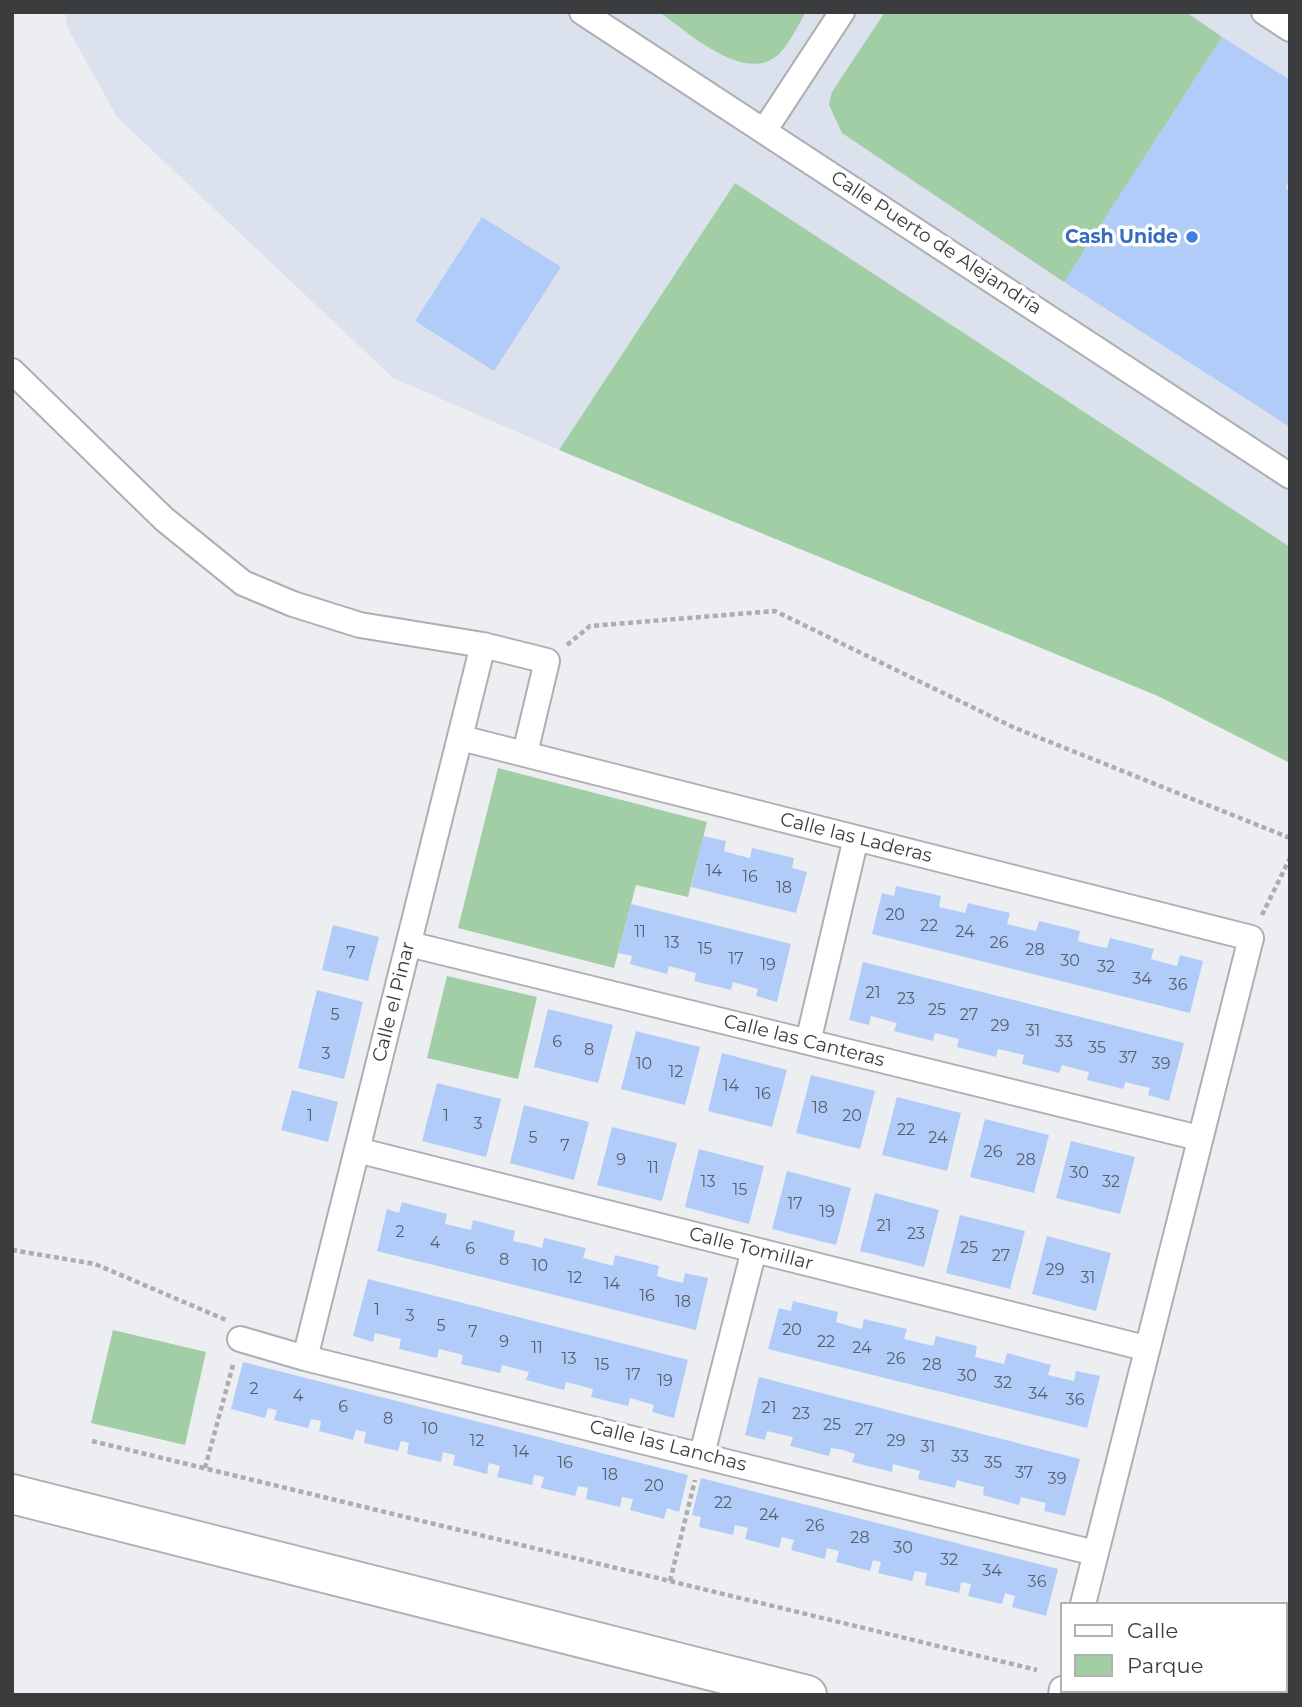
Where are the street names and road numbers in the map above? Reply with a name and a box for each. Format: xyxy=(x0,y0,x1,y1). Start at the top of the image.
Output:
street label: Calle Puerto de Alejandría xyxy=(826,166,1046,320)
street label: Calle las Laderas xyxy=(778,808,934,868)
street label: Calle el Pinar xyxy=(368,939,420,1065)
street label: Calle las Canteras xyxy=(721,1010,887,1072)
street label: Calle Tomillar xyxy=(686,1223,816,1275)
street label: Calle las Lanchas xyxy=(587,1415,749,1477)

